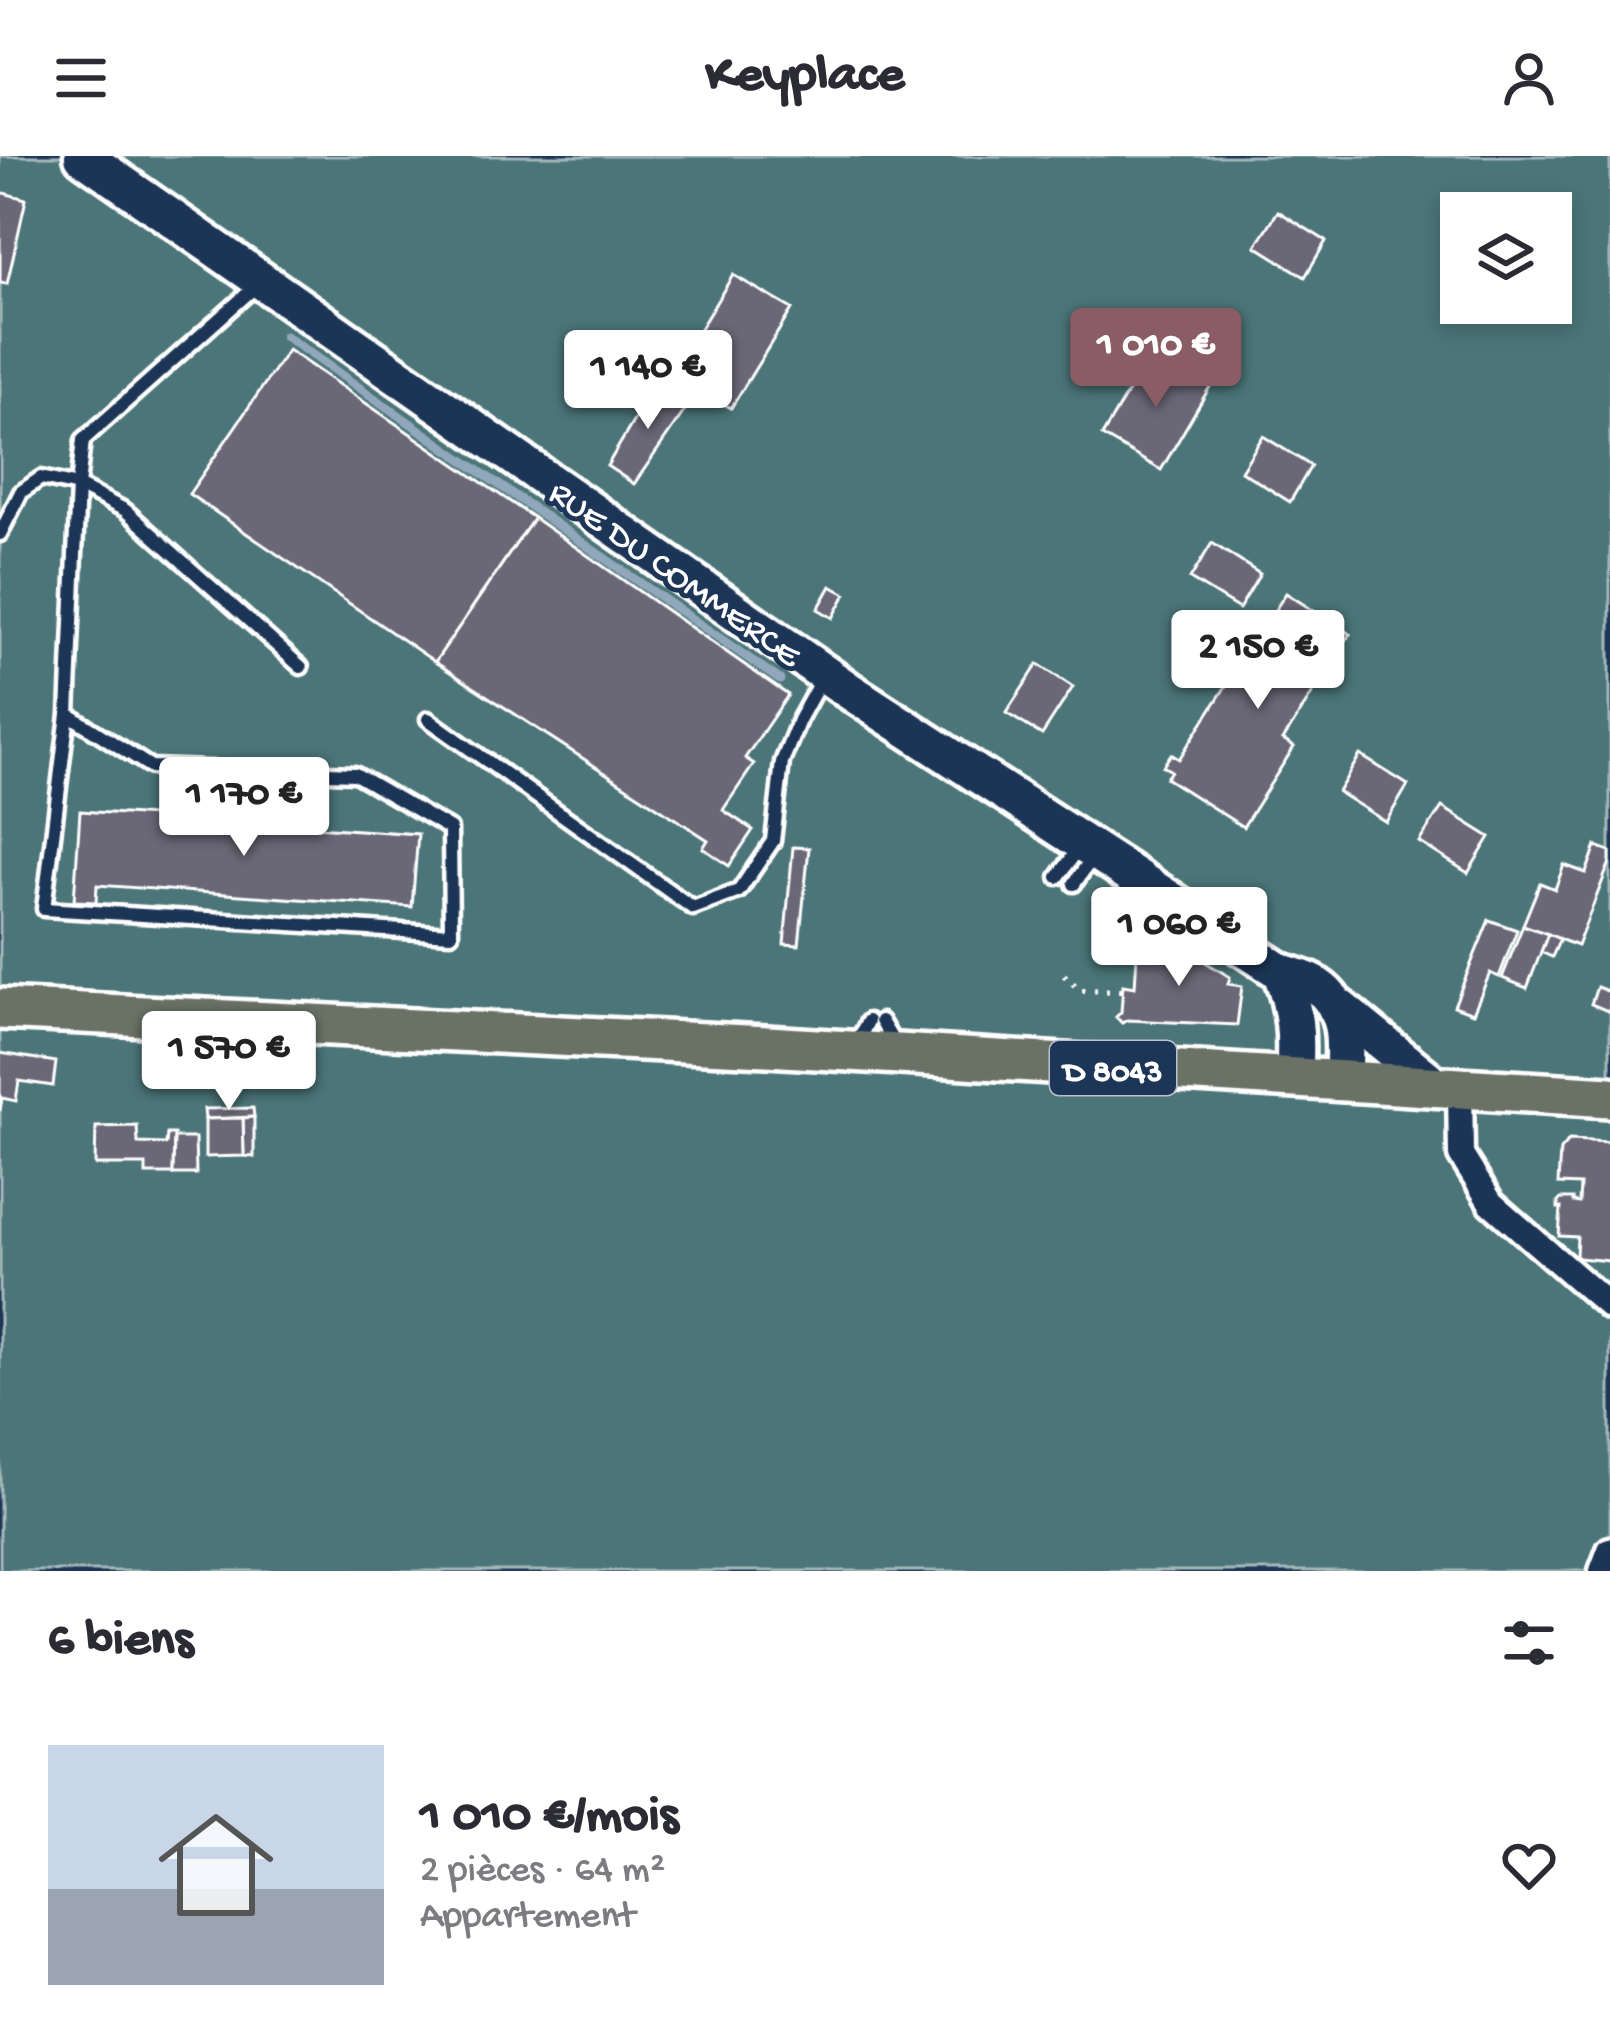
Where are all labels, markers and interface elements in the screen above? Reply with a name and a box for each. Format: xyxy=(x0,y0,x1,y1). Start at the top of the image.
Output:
icon: menu xyxy=(48,45,114,111)
icon: person xyxy=(1496,45,1562,111)
text: Keyplace xyxy=(706,46,904,110)
map controls xyxy=(1440,192,1572,324)
button: layers xyxy=(1440,192,1572,324)
pin: 1 010 € xyxy=(1045,308,1267,410)
text: 1 010 € xyxy=(1097,324,1215,370)
pin: 1 140 € xyxy=(537,330,759,432)
text: 1 140 € xyxy=(591,346,705,392)
street label: RUE DU COMMERCE xyxy=(539,473,809,680)
pin: 2 150 € xyxy=(1147,610,1369,712)
text: 2 150 € xyxy=(1198,626,1318,672)
pin: 1 170 € xyxy=(133,757,355,859)
text: 1 170 € xyxy=(186,773,302,819)
pin: 1 060 € xyxy=(1068,887,1290,989)
text: 1 060 € xyxy=(1118,903,1240,949)
pin: 1 570 € xyxy=(118,1011,340,1113)
text: 1 570 € xyxy=(169,1027,289,1073)
road number: D 8043 xyxy=(1050,1041,1176,1095)
icon: filters xyxy=(1496,1610,1562,1676)
text: 6 biens xyxy=(48,1613,193,1673)
text: 1 010 €/mois xyxy=(420,1789,678,1849)
icon: home xyxy=(144,1793,288,1937)
icon: heart xyxy=(1496,1832,1562,1898)
text: 2 pièces · 64 m² xyxy=(420,1849,665,1895)
text: Appartement xyxy=(420,1895,635,1941)

